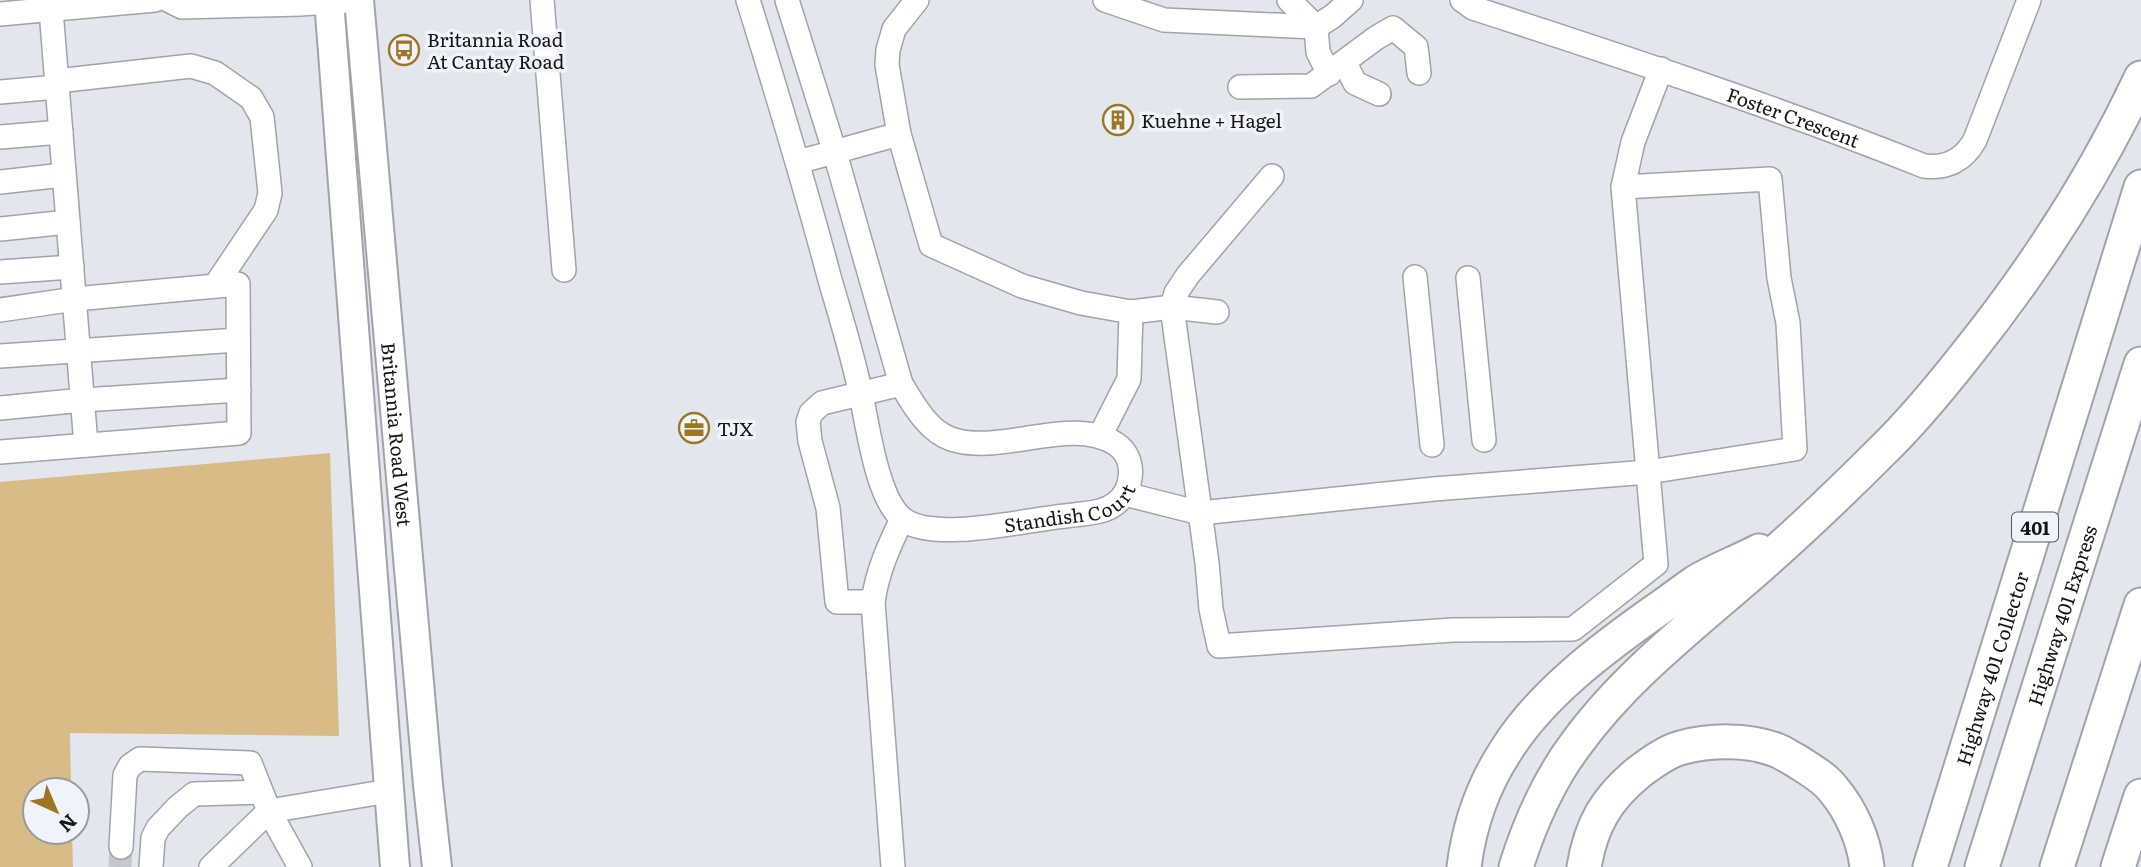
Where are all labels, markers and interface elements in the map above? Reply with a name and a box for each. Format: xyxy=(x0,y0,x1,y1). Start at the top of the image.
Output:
place label: Britannia Road At Cantay Road xyxy=(427,25,565,75)
bus stop icon: Britannia Road At Cantay Road xyxy=(387,33,421,67)
street label: Foster Crescent xyxy=(1723,80,1864,154)
building icon: Kuehne + Hagel xyxy=(1101,103,1135,137)
place label: Kuehne + Hagel xyxy=(1141,106,1282,134)
street label: Britannia Road West xyxy=(375,341,419,528)
office icon: TJX xyxy=(677,411,711,445)
place label: TJX xyxy=(717,414,754,442)
street label: Standish Court xyxy=(1002,479,1142,539)
road number: 401 xyxy=(2012,512,2058,542)
street label: Highway 401 Express xyxy=(2020,521,2103,709)
street label: Highway 401 Collector xyxy=(1948,568,2035,769)
north arrow xyxy=(21,776,91,846)
text: N xyxy=(53,808,84,840)

